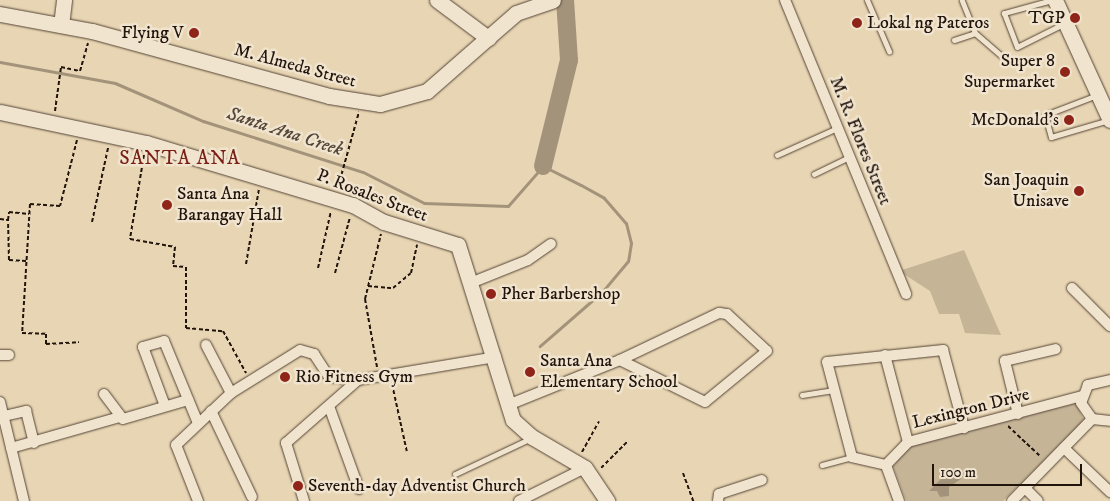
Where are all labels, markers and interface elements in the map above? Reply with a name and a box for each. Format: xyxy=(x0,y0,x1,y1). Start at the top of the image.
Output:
place label: TGP xyxy=(1028,7,1065,29)
place label: Lokal ng Pateros xyxy=(867,12,989,34)
marker: TGP xyxy=(1069,12,1081,24)
marker: Lokal ng Pateros xyxy=(851,17,863,29)
place label: Flying V xyxy=(121,22,184,44)
marker: Flying V xyxy=(188,27,200,39)
street label: M. Almeda Street xyxy=(232,39,358,93)
place label: Super 8 Supermarket xyxy=(964,51,1055,94)
marker: Super 8 Supermarket xyxy=(1059,66,1071,78)
street label: M. R. Flores Street xyxy=(824,74,896,208)
water label: Santa Ana Creek xyxy=(224,103,346,161)
place label: McDonald's xyxy=(971,109,1059,131)
marker: McDonald's xyxy=(1063,114,1075,126)
district label: SANTA ANA xyxy=(118,146,242,170)
street label: P. Rosales Street xyxy=(313,165,431,227)
place label: San Joaquin Unisave xyxy=(984,170,1069,212)
place label: Santa Ana Barangay Hall xyxy=(177,184,282,226)
marker: San Joaquin Unisave xyxy=(1073,185,1085,197)
marker: Santa Ana Barangay Hall xyxy=(161,199,173,211)
place label: Pher Barbershop xyxy=(501,283,620,305)
marker: Pher Barbershop xyxy=(485,288,497,300)
place label: Santa Ana Elementary School xyxy=(540,351,678,394)
place label: Rio Fitness Gym xyxy=(295,366,413,388)
marker: Santa Ana Elementary School xyxy=(524,366,536,378)
marker: Rio Fitness Gym xyxy=(279,371,291,383)
street label: Lexington Drive xyxy=(910,384,1032,434)
scale bar xyxy=(935,454,1085,486)
text: 100 m xyxy=(940,463,976,482)
place label: Seventh-day Adventist Church xyxy=(308,475,526,497)
marker: Seventh-day Adventist Church xyxy=(292,480,304,492)

